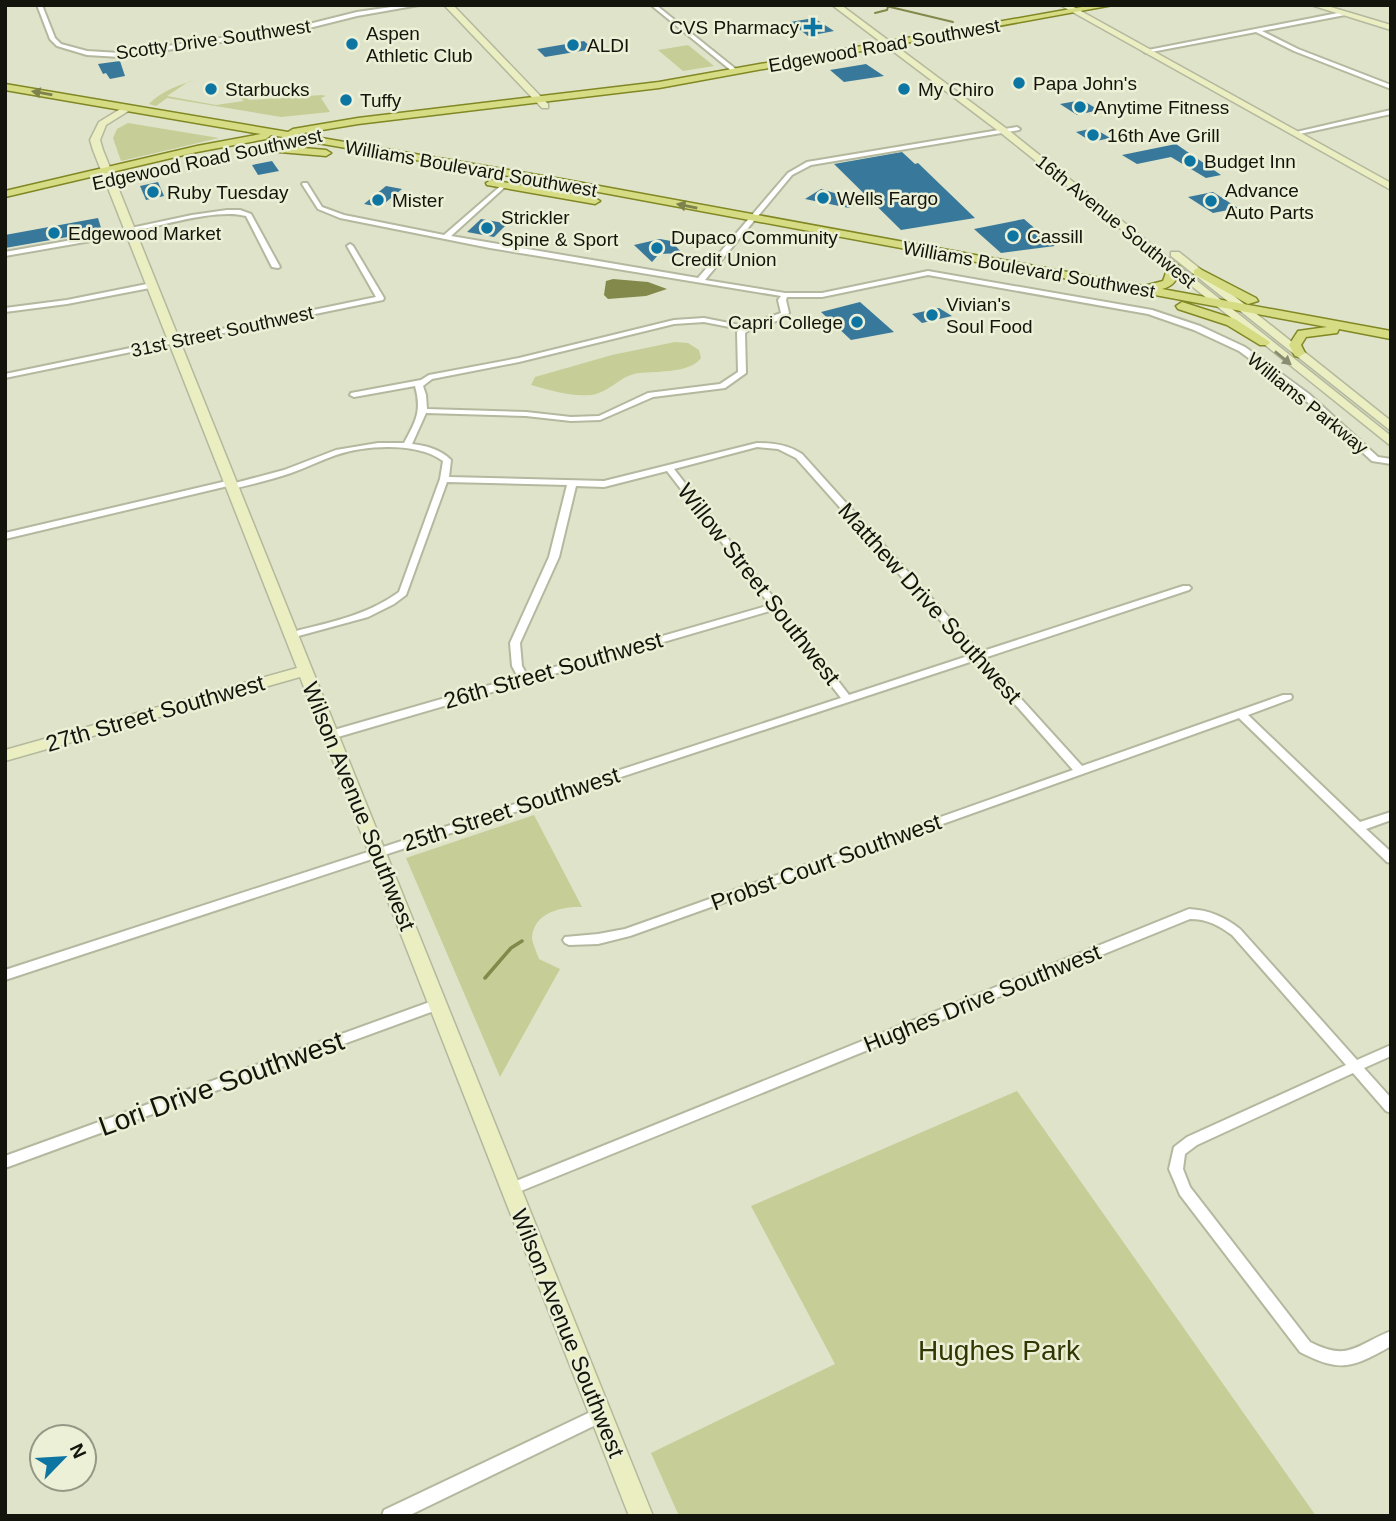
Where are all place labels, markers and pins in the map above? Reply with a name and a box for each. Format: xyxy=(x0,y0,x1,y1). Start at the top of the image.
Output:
place label: CVS Pharmacy xyxy=(669,17,799,38)
marker: CVS Pharmacy xyxy=(805,19,821,35)
place label: Aspen Athletic Club xyxy=(366,23,473,66)
place label: ALDI xyxy=(587,35,629,56)
marker: Aspen Athletic Club xyxy=(344,36,360,52)
marker: ALDI xyxy=(565,37,581,53)
place label: Papa John's xyxy=(1033,73,1137,94)
marker: Papa John's xyxy=(1011,75,1027,91)
place label: Starbucks xyxy=(225,79,309,100)
place label: My Chiro xyxy=(918,79,994,100)
marker: Starbucks xyxy=(203,81,219,97)
marker: My Chiro xyxy=(896,81,912,97)
place label: Tuffy xyxy=(360,90,402,111)
marker: Tuffy xyxy=(338,92,354,108)
place label: Anytime Fitness xyxy=(1094,97,1229,118)
marker: Anytime Fitness xyxy=(1072,99,1088,115)
place label: 16th Ave Grill xyxy=(1107,125,1220,146)
marker: 16th Ave Grill xyxy=(1085,127,1101,143)
place label: Budget Inn xyxy=(1204,151,1296,172)
marker: Budget Inn xyxy=(1182,153,1198,169)
place label: Advance Auto Parts xyxy=(1225,180,1314,223)
place label: Ruby Tuesday xyxy=(167,182,289,203)
marker: Ruby Tuesday xyxy=(145,184,161,200)
place label: Wells Fargo xyxy=(837,188,938,209)
place label: Mister xyxy=(392,190,444,211)
marker: Wells Fargo xyxy=(815,190,831,206)
marker: Mister xyxy=(370,192,386,208)
marker: Advance Auto Parts xyxy=(1203,193,1219,209)
place label: Strickler Spine & Sport xyxy=(501,207,619,250)
marker: Strickler Spine & Sport xyxy=(479,220,495,236)
place label: Edgewood Market xyxy=(68,223,222,244)
marker: Edgewood Market xyxy=(46,225,62,241)
place label: Cassill xyxy=(1027,226,1083,247)
place label: Dupaco Community Credit Union xyxy=(671,227,838,270)
marker: Cassill xyxy=(1005,228,1021,244)
marker: Dupaco Community Credit Union xyxy=(649,240,665,256)
place label: Vivian's Soul Food xyxy=(946,294,1033,337)
marker: Vivian's Soul Food xyxy=(924,307,940,323)
place label: Capri College xyxy=(728,312,843,333)
marker: Capri College xyxy=(849,314,865,330)

